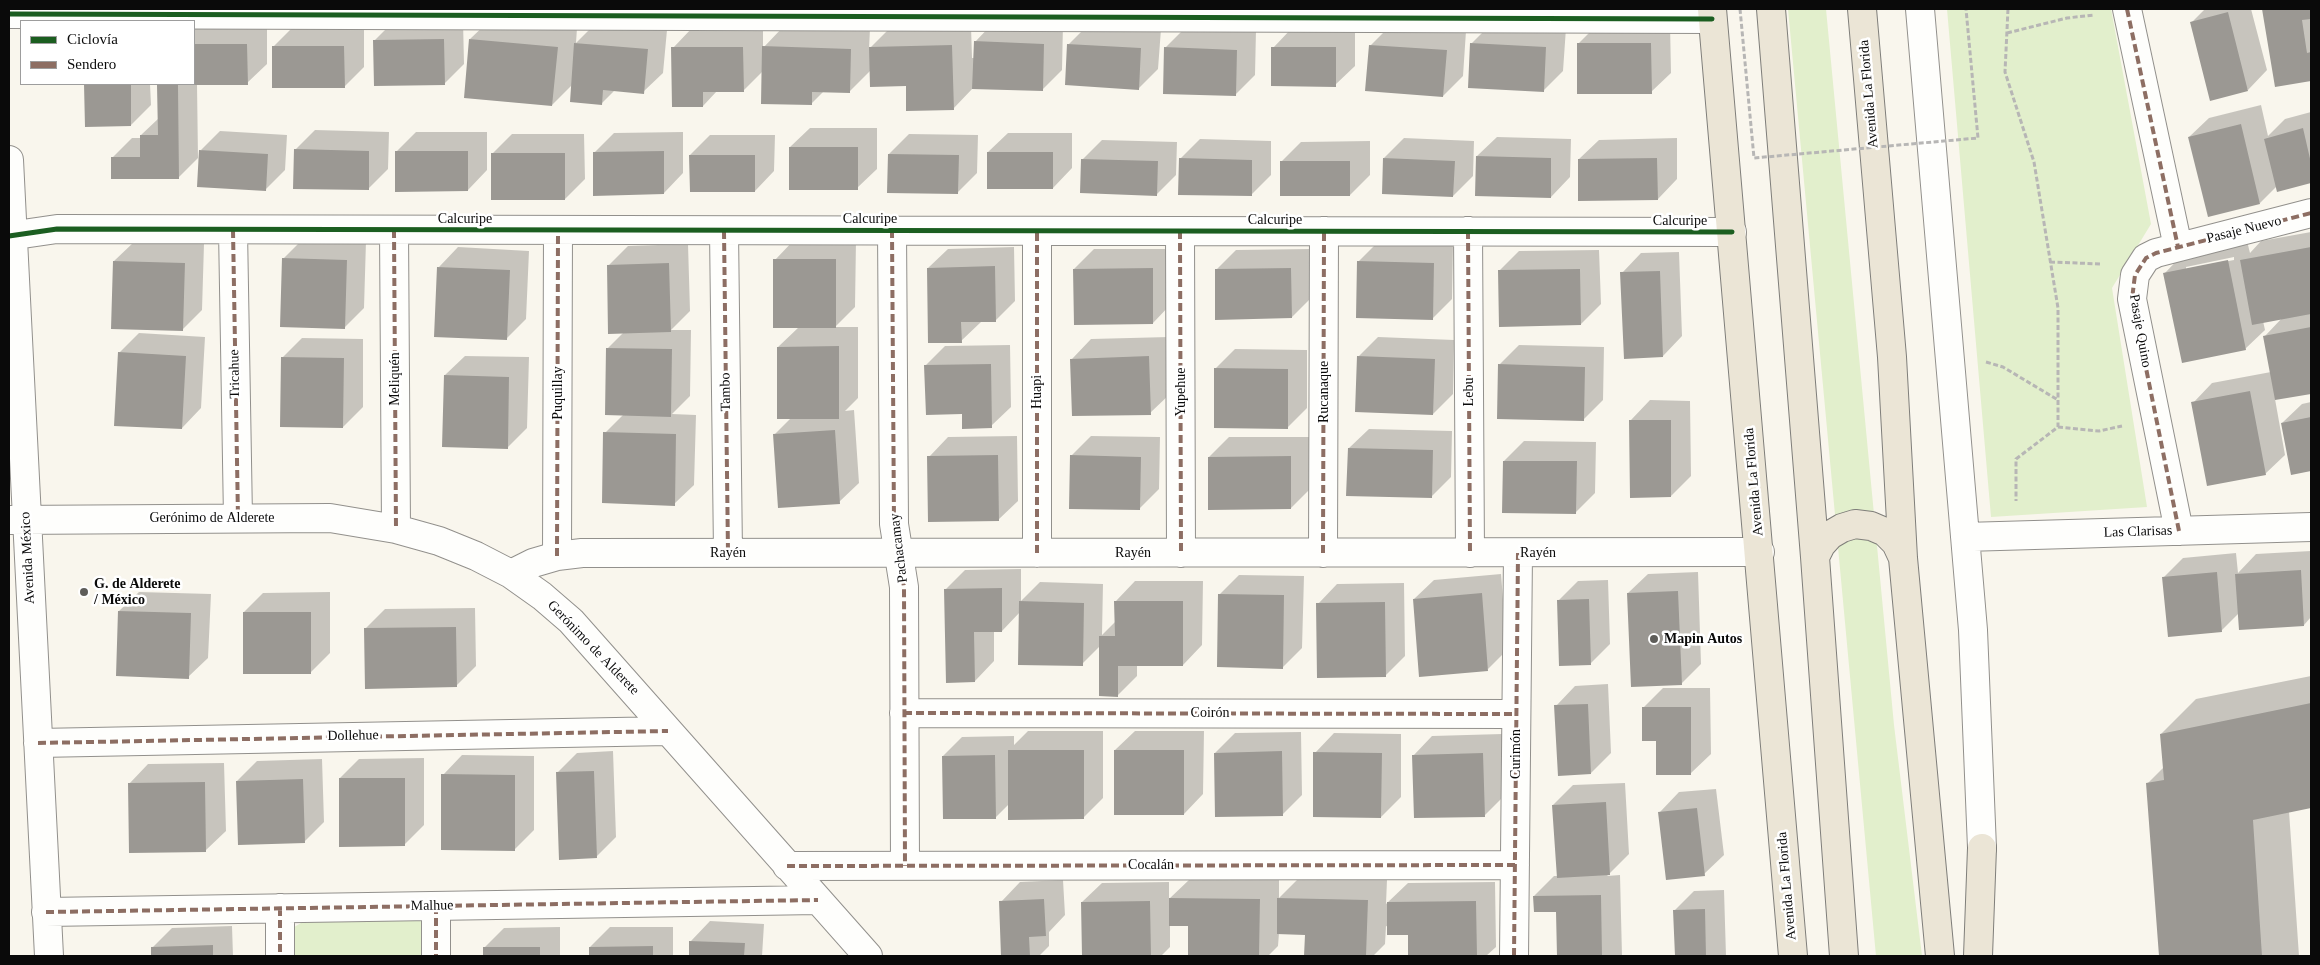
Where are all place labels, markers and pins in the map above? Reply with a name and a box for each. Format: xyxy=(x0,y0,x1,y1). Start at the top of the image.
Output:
place label: G. de Alderete / México xyxy=(94,576,180,608)
marker: G. de Alderete / México xyxy=(78,586,90,598)
place label: Mapin Autos xyxy=(1664,631,1742,647)
marker: Mapin Autos xyxy=(1648,633,1660,645)

